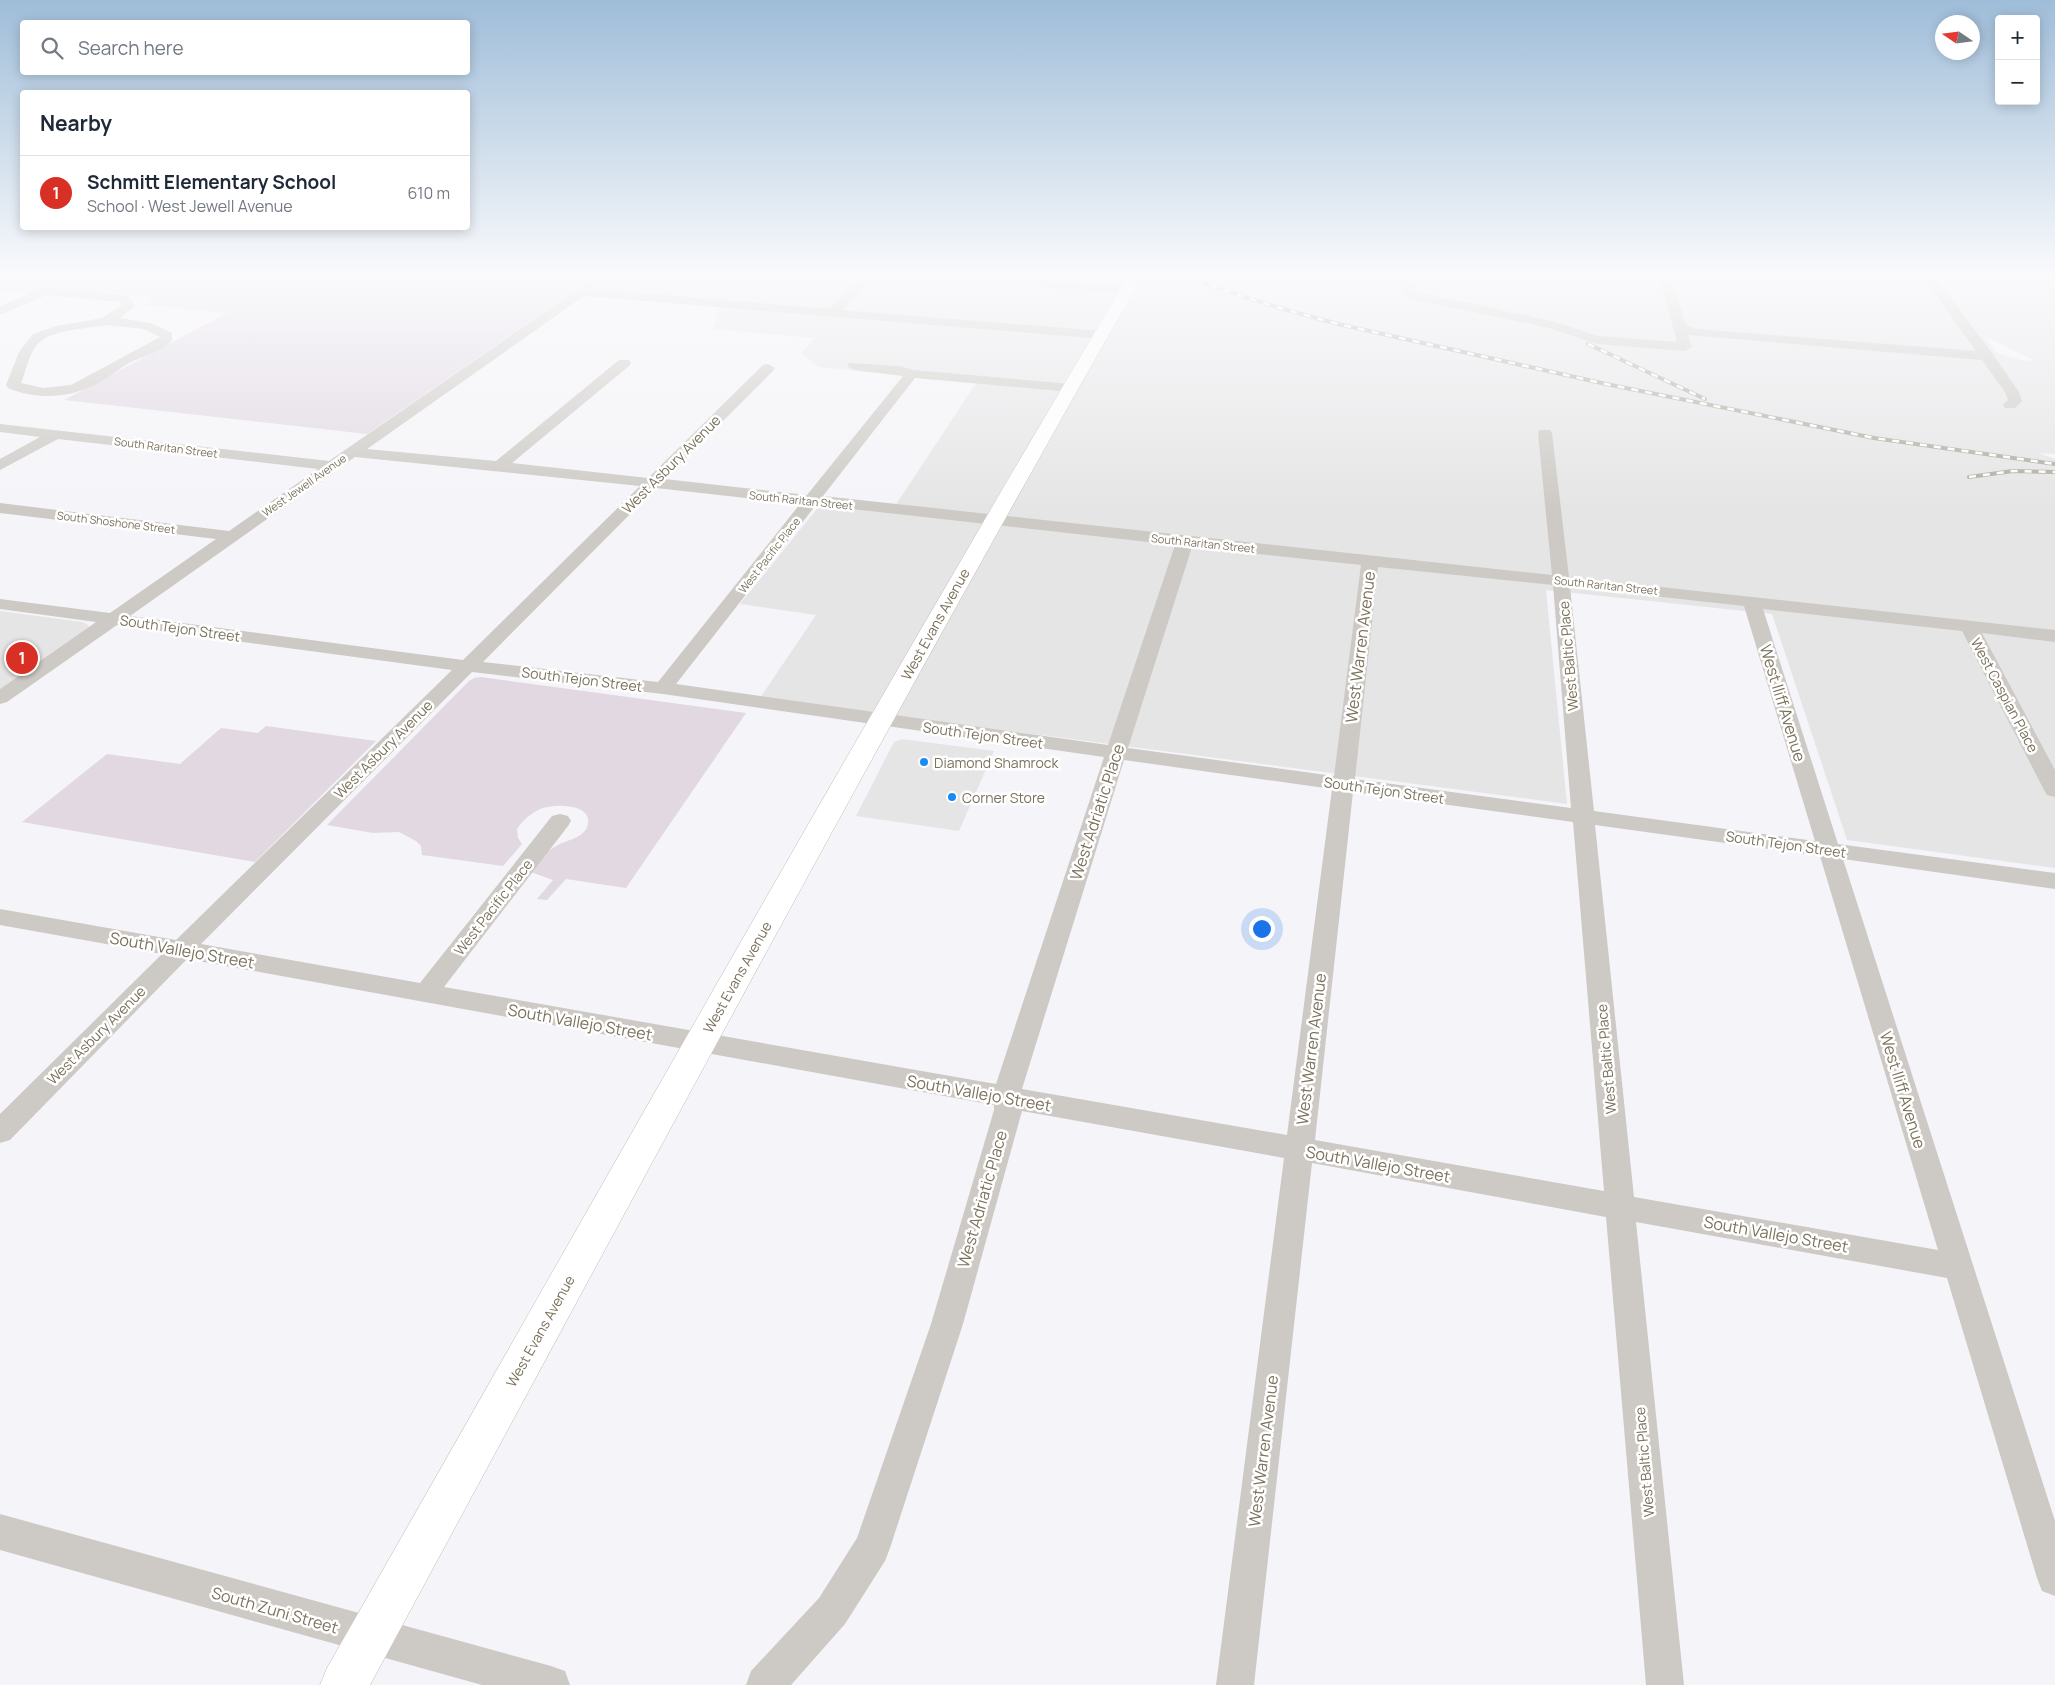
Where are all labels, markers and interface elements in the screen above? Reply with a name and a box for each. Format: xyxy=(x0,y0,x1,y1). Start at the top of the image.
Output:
north arrow xyxy=(1935,15,1980,60)
map controls xyxy=(1995,15,2040,105)
button: + xyxy=(1995,15,2040,60)
search box xyxy=(20,20,470,75)
icon: search xyxy=(38,34,66,62)
text: Search here xyxy=(78,35,184,61)
button: − xyxy=(1995,60,2040,105)
text: Nearby xyxy=(40,109,112,137)
text: Schmitt Elementary School xyxy=(87,169,336,195)
text: 1 xyxy=(52,182,60,204)
text: 610 m xyxy=(408,182,450,204)
text: School · West Jewell Avenue xyxy=(87,195,293,217)
street label: West Asbury Avenue xyxy=(618,411,724,517)
street label: South Raritan Street xyxy=(113,433,219,461)
street label: West Jewell Avenue xyxy=(259,450,349,520)
street label: South Raritan Street xyxy=(748,487,854,513)
street label: South Shoshone Street xyxy=(56,507,176,537)
street label: West Pacific Place xyxy=(735,514,804,596)
street label: South Raritan Street xyxy=(1150,530,1256,556)
street label: West Evans Avenue xyxy=(896,565,974,683)
street label: West Warren Avenue xyxy=(1340,570,1380,724)
street label: South Raritan Street xyxy=(1553,572,1659,598)
street label: West Baltic Place xyxy=(1554,600,1582,712)
street label: South Tejon Street xyxy=(119,610,242,646)
street label: West Caspian Place xyxy=(1967,634,2043,756)
pin: 1 xyxy=(6,639,38,677)
street label: West Iliff Avenue xyxy=(1755,642,1811,764)
street label: South Tejon Street xyxy=(521,662,644,696)
street label: West Asbury Avenue xyxy=(330,696,436,802)
street label: South Tejon Street xyxy=(922,717,1045,753)
street label: West Adriatic Place xyxy=(1065,741,1129,883)
place label: Diamond Shamrock xyxy=(934,753,1059,772)
marker: Diamond Shamrock xyxy=(918,756,930,768)
street label: South Tejon Street xyxy=(1323,772,1446,808)
place label: Corner Store xyxy=(962,788,1045,807)
marker: Corner Store xyxy=(946,791,958,803)
street label: South Tejon Street xyxy=(1725,826,1848,862)
street label: West Pacific Place xyxy=(449,855,537,959)
your location xyxy=(1249,916,1275,942)
street label: West Evans Avenue xyxy=(698,918,776,1036)
street label: South Vallejo Street xyxy=(108,926,256,974)
street label: West Warren Avenue xyxy=(1291,972,1331,1126)
street label: West Asbury Avenue xyxy=(43,982,149,1088)
street label: South Vallejo Street xyxy=(506,998,654,1046)
street label: West Baltic Place xyxy=(1592,1003,1620,1115)
street label: West Iliff Avenue xyxy=(1875,1029,1931,1151)
street label: South Vallejo Street xyxy=(905,1069,1053,1117)
street label: West Adriatic Place xyxy=(952,1128,1012,1270)
street label: South Vallejo Street xyxy=(1304,1140,1452,1188)
street label: South Vallejo Street xyxy=(1702,1210,1850,1258)
street label: West Evans Avenue xyxy=(501,1272,579,1390)
street label: West Warren Avenue xyxy=(1243,1374,1283,1528)
street label: West Baltic Place xyxy=(1630,1406,1658,1518)
street label: South Zuni Street xyxy=(209,1581,341,1639)

